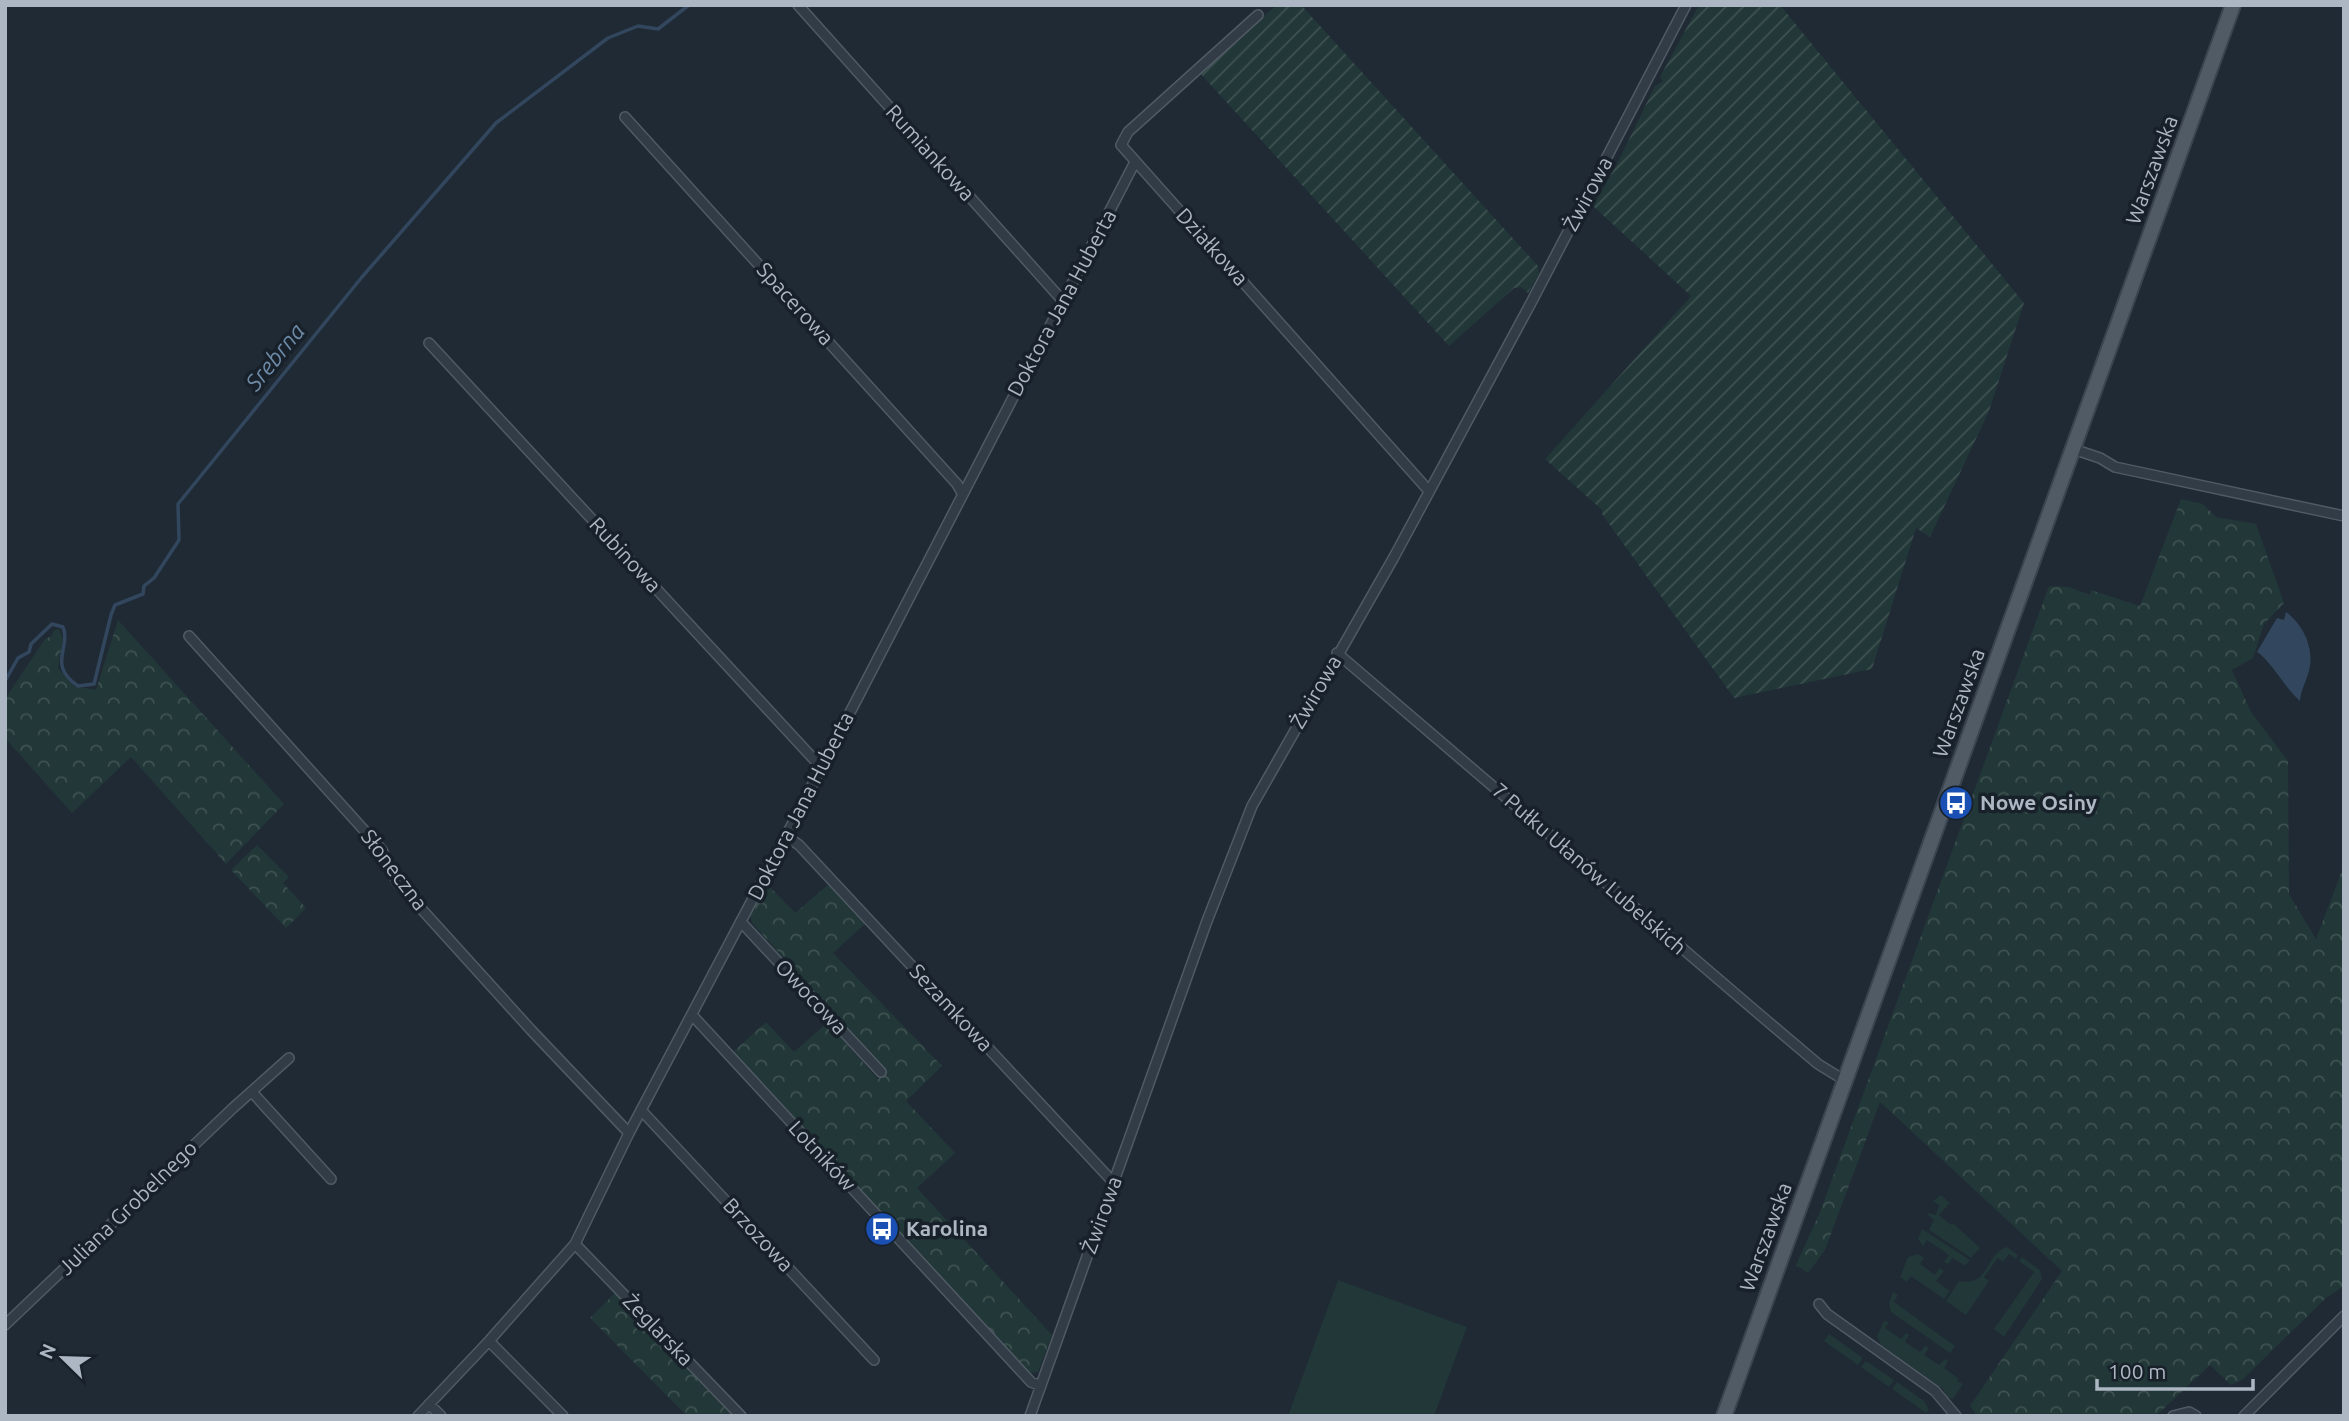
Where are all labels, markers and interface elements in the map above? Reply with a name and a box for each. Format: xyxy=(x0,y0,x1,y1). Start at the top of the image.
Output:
street label: Rumiankowa xyxy=(881,99,980,205)
street label: Warszawska xyxy=(2120,112,2182,227)
street label: Żwirowa xyxy=(1558,152,1617,235)
street label: Działkowa xyxy=(1172,203,1254,290)
street label: Doktora Jana Huberta xyxy=(1002,205,1121,400)
street label: Spacerowa xyxy=(752,257,839,350)
water label: Srebrna xyxy=(240,318,309,396)
street label: Rubinowa xyxy=(585,512,666,597)
street label: Warszawska xyxy=(1927,645,1989,760)
street label: Żwirowa xyxy=(1285,651,1346,732)
street label: Doktora Jana Huberta xyxy=(742,707,858,904)
street label: 7 Pułku Ułanów Lubelskich xyxy=(1488,778,1691,959)
bus stop icon: Nowe Osiny xyxy=(1937,784,1975,822)
place label: Nowe Osiny xyxy=(1980,790,2097,814)
street label: Słoneczna xyxy=(357,824,433,914)
street label: Owocowa xyxy=(771,954,853,1039)
street label: Sezamkowa xyxy=(905,959,998,1056)
street label: Lotników xyxy=(784,1115,861,1195)
street label: Juliana Grobelnego xyxy=(53,1135,201,1279)
street label: Żwirowa xyxy=(1076,1173,1126,1256)
street label: Warszawska xyxy=(1734,1179,1796,1294)
street label: Brzozowa xyxy=(719,1193,799,1276)
bus stop icon: Karolina xyxy=(863,1210,901,1248)
place label: Karolina xyxy=(906,1216,988,1240)
street label: Żeglarska xyxy=(619,1288,699,1370)
north arrow xyxy=(28,1323,98,1393)
text: N xyxy=(34,1341,60,1362)
scale bar xyxy=(2097,1348,2253,1392)
text: 100 m xyxy=(2108,1359,2166,1383)

